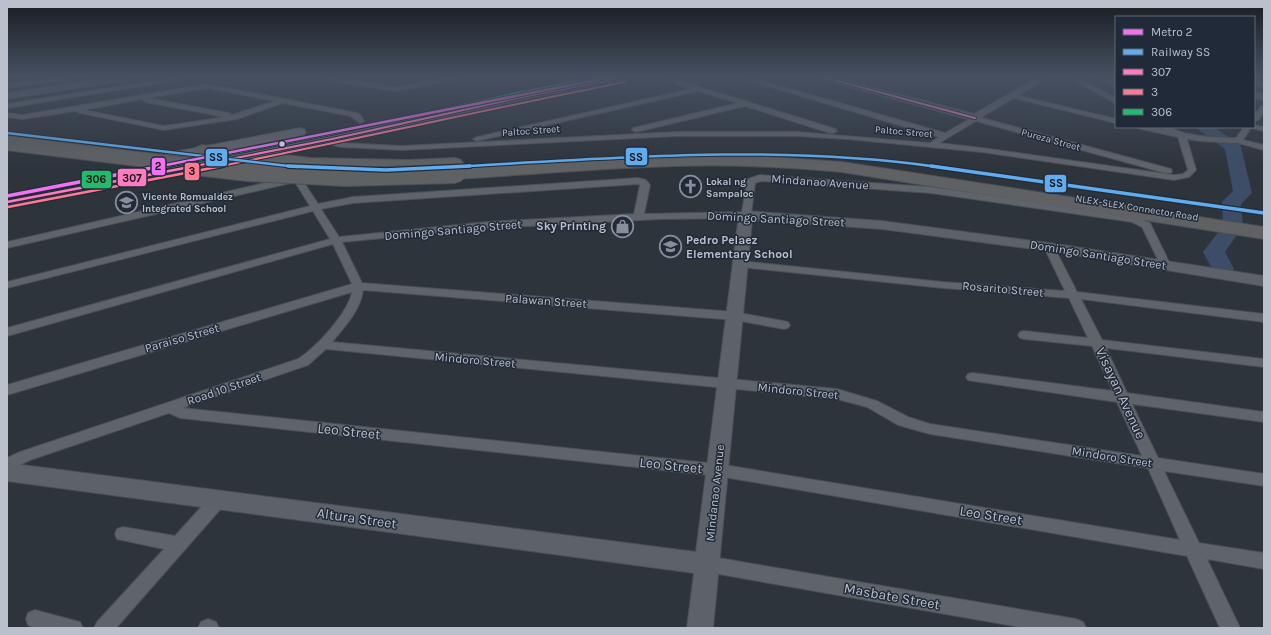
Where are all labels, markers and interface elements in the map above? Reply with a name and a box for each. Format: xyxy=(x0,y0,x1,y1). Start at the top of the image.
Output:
legend xyxy=(1115,16,1255,128)
text: Metro 2 xyxy=(1151,25,1193,39)
text: Railway SS xyxy=(1151,45,1210,59)
text: 307 xyxy=(1151,65,1171,79)
text: 3 xyxy=(1151,85,1158,99)
text: 306 xyxy=(1151,105,1172,119)
street label: Paltoc Street xyxy=(502,123,561,139)
street label: Paltoc Street xyxy=(874,123,934,141)
street label: Pureza Street xyxy=(1020,126,1082,154)
unlabelled marker xyxy=(277,139,287,149)
line badge: SS xyxy=(625,147,648,166)
line badge: SS xyxy=(205,148,228,167)
text: SS xyxy=(209,151,223,164)
text: SS xyxy=(629,151,643,164)
line badge: 2 xyxy=(151,157,166,176)
text: 2 xyxy=(155,160,162,173)
line badge: 3 xyxy=(184,162,200,181)
text: 3 xyxy=(189,165,196,178)
line badge: 307 xyxy=(117,168,147,187)
line badge: 306 xyxy=(81,170,112,189)
text: 307 xyxy=(122,172,142,185)
street label: Mindanao Avenue xyxy=(771,172,869,192)
text: 306 xyxy=(86,173,107,186)
church icon: Lokal ng Sampaloc xyxy=(677,174,703,200)
line badge: SS xyxy=(1044,174,1067,193)
place label: Lokal ng Sampaloc xyxy=(706,176,754,200)
text: SS xyxy=(1049,177,1063,190)
school or university icon: Vicente Romualdez Integrated School xyxy=(113,189,139,215)
place label: Vicente Romualdez Integrated School xyxy=(142,191,233,215)
street label: NLEX-SLEX Connector Road xyxy=(1074,192,1199,224)
street label: Domingo Santiago Street xyxy=(707,208,846,230)
shop icon: Sky Printing xyxy=(609,213,635,239)
street label: Domingo Santiago Street xyxy=(384,217,523,243)
place label: Sky Printing xyxy=(536,219,606,233)
place label: Pedro Pelaez Elementary School xyxy=(686,233,793,261)
school or university icon: Pedro Pelaez Elementary School xyxy=(657,234,683,260)
street label: Domingo Santiago Street xyxy=(1029,237,1168,273)
street label: Rosarito Street xyxy=(962,278,1045,300)
street label: Palawan Street xyxy=(505,291,588,311)
street label: Paraiso Street xyxy=(143,321,221,355)
street label: Visayan Avenue xyxy=(1092,345,1149,442)
street label: Mindoro Street xyxy=(434,349,517,371)
street label: Road 10 Street xyxy=(185,370,263,408)
street label: Mindoro Street xyxy=(757,380,840,402)
street label: Leo Street xyxy=(317,420,381,443)
street label: Mindanao Avenue xyxy=(703,444,727,542)
street label: Mindoro Street xyxy=(1071,444,1154,470)
street label: Leo Street xyxy=(639,454,703,477)
street label: Leo Street xyxy=(958,502,1023,529)
street label: Altura Street xyxy=(316,504,398,532)
street label: Masbate Street xyxy=(843,580,941,613)

